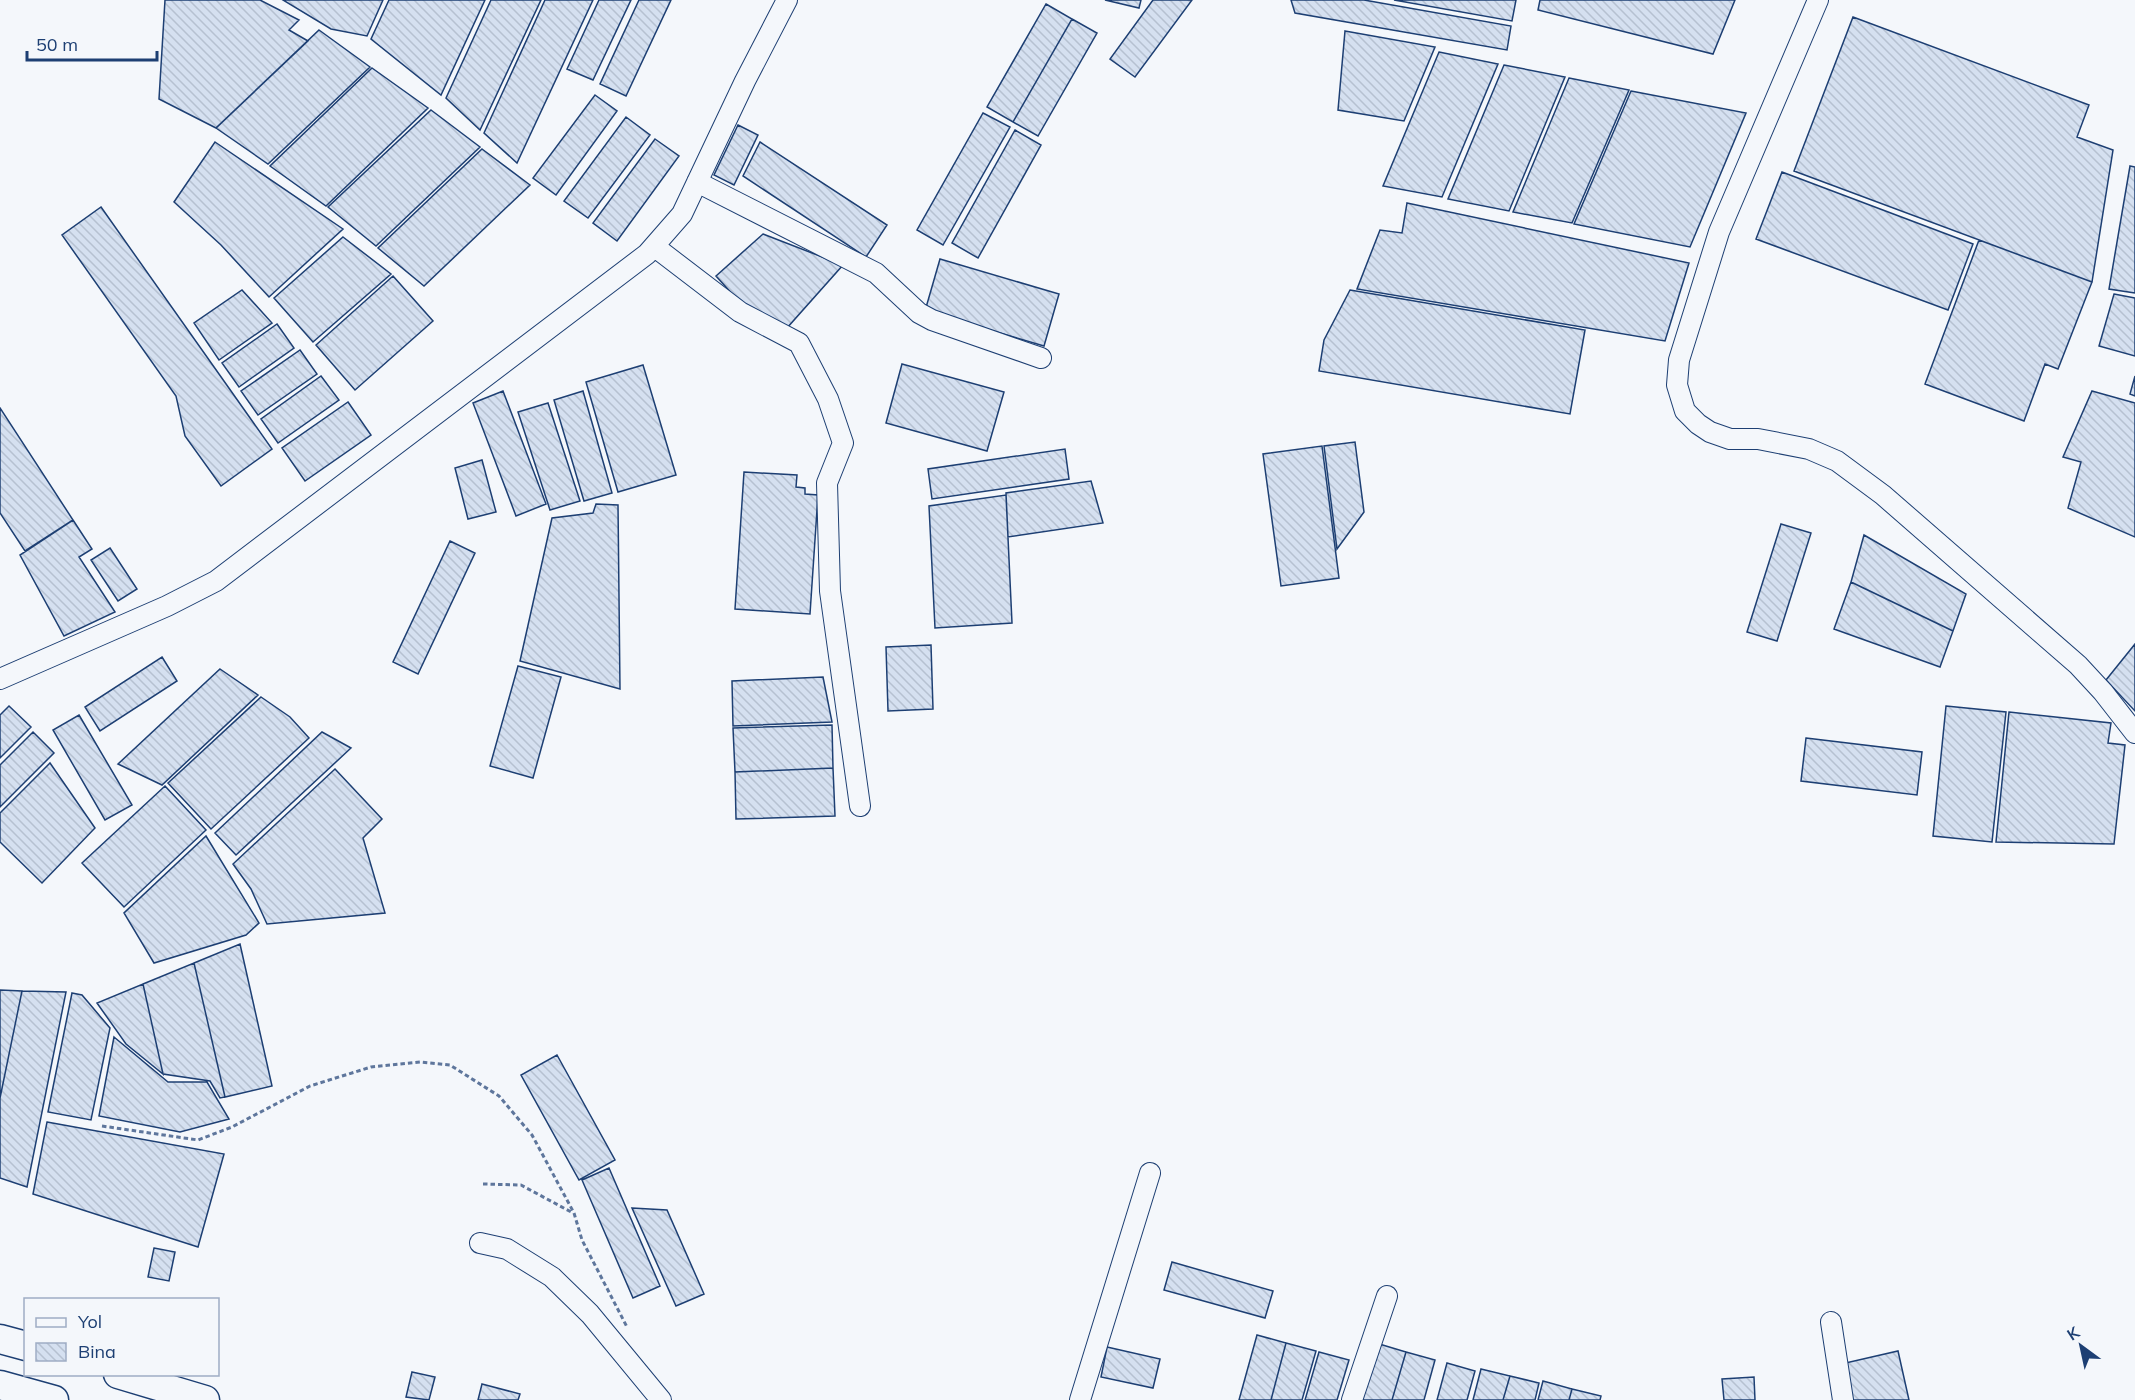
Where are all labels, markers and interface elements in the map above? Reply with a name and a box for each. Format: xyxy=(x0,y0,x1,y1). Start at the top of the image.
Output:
scale bar xyxy=(27,24,158,62)
text: 50 m xyxy=(36,33,78,56)
legend xyxy=(24,1298,219,1376)
text: Yol xyxy=(77,1310,102,1333)
north arrow xyxy=(2051,1316,2111,1376)
text: K xyxy=(2063,1321,2084,1345)
text: Bina xyxy=(78,1340,116,1363)

